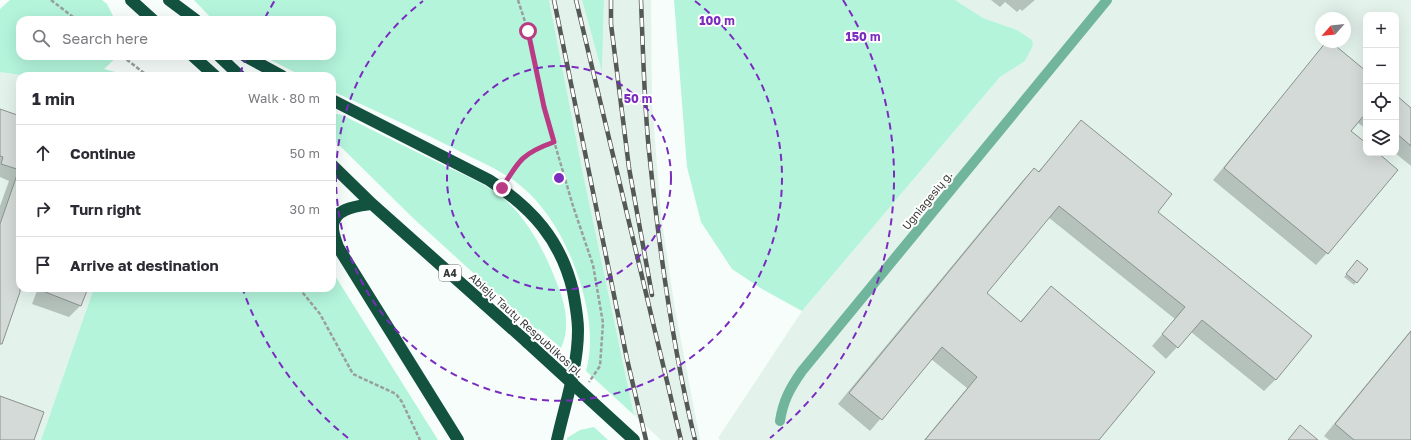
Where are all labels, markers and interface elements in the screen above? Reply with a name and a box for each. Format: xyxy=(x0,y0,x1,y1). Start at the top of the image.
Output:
north arrow xyxy=(1315,12,1351,48)
map controls xyxy=(1363,12,1399,156)
button: + xyxy=(1363,12,1399,48)
text: 100 m xyxy=(699,13,735,28)
search box xyxy=(16,16,336,60)
route start xyxy=(519,22,537,40)
icon: search xyxy=(30,27,52,49)
text: Search here xyxy=(62,29,148,47)
text: 150 m xyxy=(846,29,880,44)
button: − xyxy=(1363,48,1399,84)
button: locate xyxy=(1363,84,1399,120)
text: 1 min xyxy=(32,88,75,109)
text: Walk · 80 m xyxy=(248,90,320,106)
text: 50 m xyxy=(624,91,652,106)
button: layers xyxy=(1363,120,1399,156)
icon: ahead xyxy=(32,142,54,164)
text: Continue xyxy=(70,144,136,162)
text: 50 m xyxy=(290,145,320,161)
street label: Ugniagesių g. xyxy=(899,168,955,232)
centre of rings xyxy=(552,171,566,185)
route end xyxy=(493,179,511,197)
icon: right xyxy=(32,198,54,220)
text: Turn right xyxy=(70,200,141,218)
text: 30 m xyxy=(290,201,320,217)
icon: arrive xyxy=(32,254,54,276)
text: Arrive at destination xyxy=(70,256,219,274)
road number: A4 xyxy=(439,265,461,281)
street label: Abiejų Tautų Respublikos pl. xyxy=(467,270,587,380)

